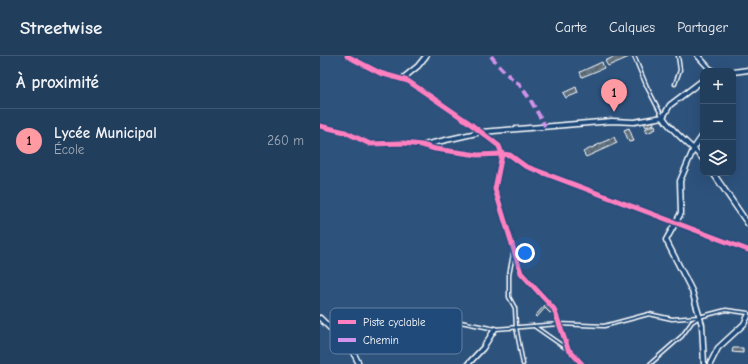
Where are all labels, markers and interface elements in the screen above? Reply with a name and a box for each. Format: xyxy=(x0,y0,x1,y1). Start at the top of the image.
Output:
text: Streetwise xyxy=(20,17,102,39)
text: Carte xyxy=(555,19,587,36)
text: Calques xyxy=(609,19,655,36)
text: Partager xyxy=(677,19,728,36)
map controls xyxy=(700,68,736,176)
button: + xyxy=(700,68,736,104)
text: À proximité xyxy=(16,73,99,92)
pin: 1 xyxy=(601,79,627,112)
button: − xyxy=(700,104,736,140)
text: Lycée Municipal xyxy=(54,124,157,142)
text: 1 xyxy=(26,133,32,148)
text: 260 m xyxy=(267,133,304,148)
button: layers xyxy=(700,140,736,176)
text: École xyxy=(54,142,84,157)
your location xyxy=(515,243,535,263)
legend xyxy=(330,308,462,354)
text: Piste cyclable xyxy=(363,316,426,329)
text: Chemin xyxy=(363,334,399,347)

